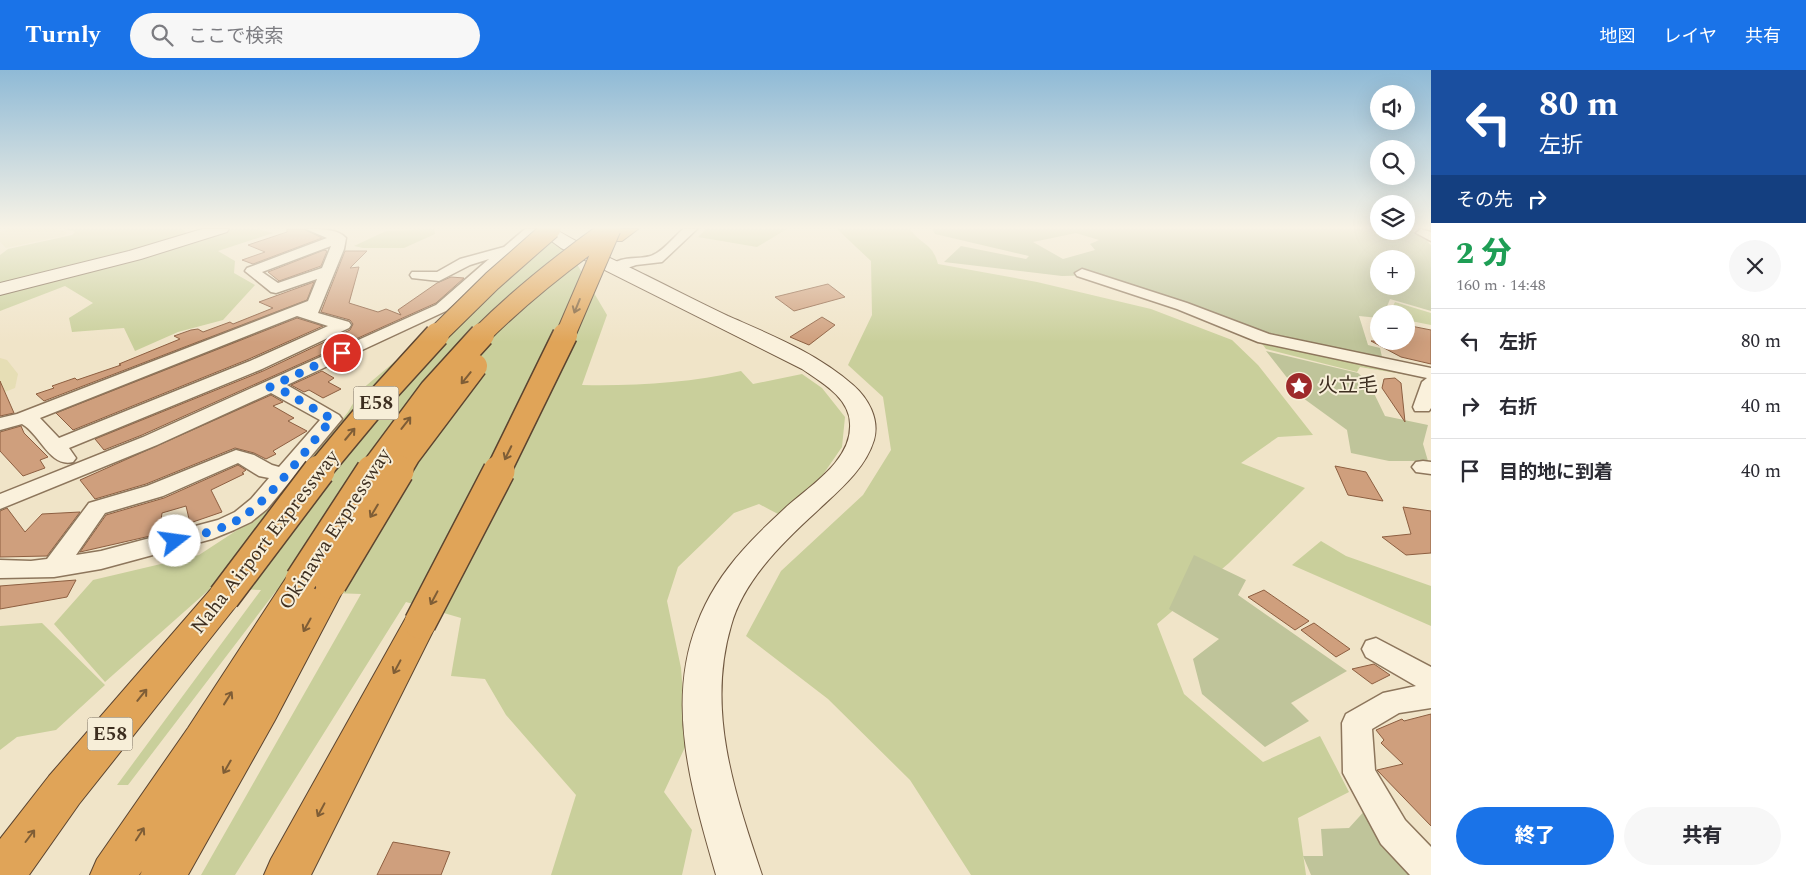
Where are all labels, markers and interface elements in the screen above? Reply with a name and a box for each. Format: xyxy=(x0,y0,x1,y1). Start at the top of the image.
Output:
search box xyxy=(130,13,480,58)
text: Turnly xyxy=(25,17,100,53)
icon: search xyxy=(148,21,176,49)
text: ここで検索 xyxy=(188,22,283,51)
text: 地図 xyxy=(1600,23,1636,50)
text: レイヤ xyxy=(1664,23,1717,50)
text: 共有 xyxy=(1745,23,1781,50)
text: 80 m xyxy=(1539,78,1619,131)
map controls xyxy=(1370,85,1415,350)
button: sound xyxy=(1370,85,1415,130)
icon: left xyxy=(1456,90,1521,155)
text: 左折 xyxy=(1539,129,1583,162)
button: search xyxy=(1370,140,1415,185)
icon: right xyxy=(1523,185,1551,213)
text: その先 xyxy=(1456,186,1513,215)
button: layers xyxy=(1370,195,1415,240)
text: 2 分 xyxy=(1456,231,1512,277)
button: close xyxy=(1729,240,1781,292)
button: + xyxy=(1370,250,1415,295)
text: 160 m · 14:48 xyxy=(1456,273,1546,297)
one-way arrow xyxy=(572,298,581,313)
button: − xyxy=(1370,305,1415,350)
icon: left xyxy=(1456,327,1484,355)
text: 80 m xyxy=(1741,327,1781,356)
text: 左折 xyxy=(1499,328,1537,357)
pin xyxy=(321,332,363,374)
icon: arrive xyxy=(328,339,356,367)
one-way arrow xyxy=(461,371,472,384)
place icon: 火立毛 xyxy=(1284,371,1314,401)
place label: 火立毛 xyxy=(1318,371,1378,401)
road number: E58 xyxy=(354,386,398,419)
icon: right xyxy=(1456,392,1484,420)
text: 40 m xyxy=(1741,392,1781,421)
text: 右折 xyxy=(1499,393,1537,422)
one-way arrow xyxy=(400,417,411,430)
one-way arrow xyxy=(345,428,356,441)
street label: Okinawa Expressway xyxy=(271,441,399,616)
street label: Naha Airport Expressway xyxy=(183,442,347,641)
one-way arrow xyxy=(503,445,512,460)
icon: arrive xyxy=(1456,457,1484,485)
text: 40 m xyxy=(1741,457,1781,486)
text: 目的地に到着 xyxy=(1499,458,1613,487)
one-way arrow xyxy=(368,504,378,518)
position arrow xyxy=(148,514,200,566)
one-way arrow xyxy=(429,590,439,605)
one-way arrow xyxy=(302,618,312,632)
one-way arrow xyxy=(392,659,402,673)
one-way arrow xyxy=(136,688,147,701)
one-way arrow xyxy=(223,691,233,705)
road number: E58 xyxy=(88,718,132,751)
one-way arrow xyxy=(222,759,232,773)
one-way arrow xyxy=(316,802,326,817)
button: 終了 xyxy=(1456,807,1614,865)
button: 共有 xyxy=(1624,807,1781,865)
one-way arrow xyxy=(135,828,145,842)
one-way arrow xyxy=(25,830,36,843)

